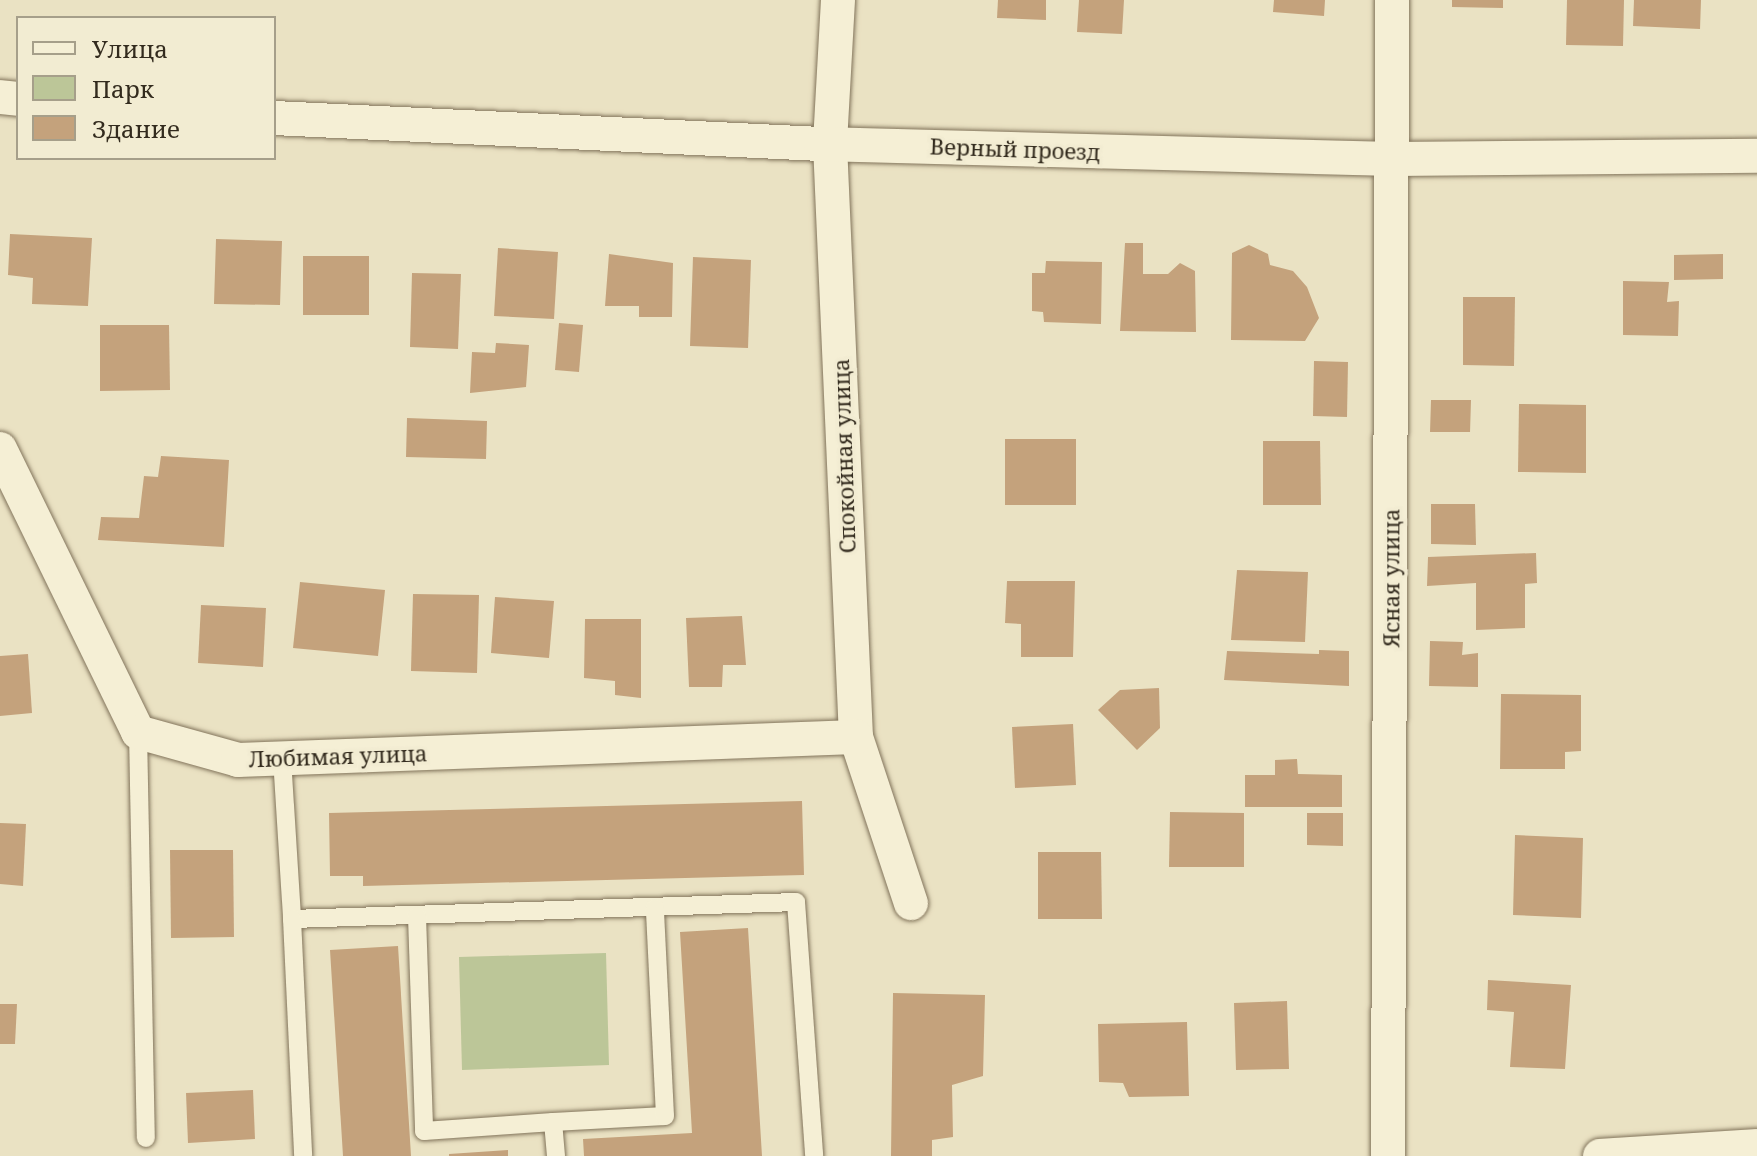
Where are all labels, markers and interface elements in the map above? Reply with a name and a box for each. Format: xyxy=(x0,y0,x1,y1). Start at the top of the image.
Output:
legend xyxy=(16,16,276,160)
text: Улица xyxy=(92,32,168,65)
text: Парк xyxy=(92,72,154,105)
text: Здание xyxy=(92,112,180,145)
street label: Верный проезд xyxy=(929,133,1101,165)
street label: Спокойная улица xyxy=(827,358,861,554)
street label: Ясная улица xyxy=(1378,509,1404,647)
street label: Любимая улица xyxy=(248,740,428,772)

